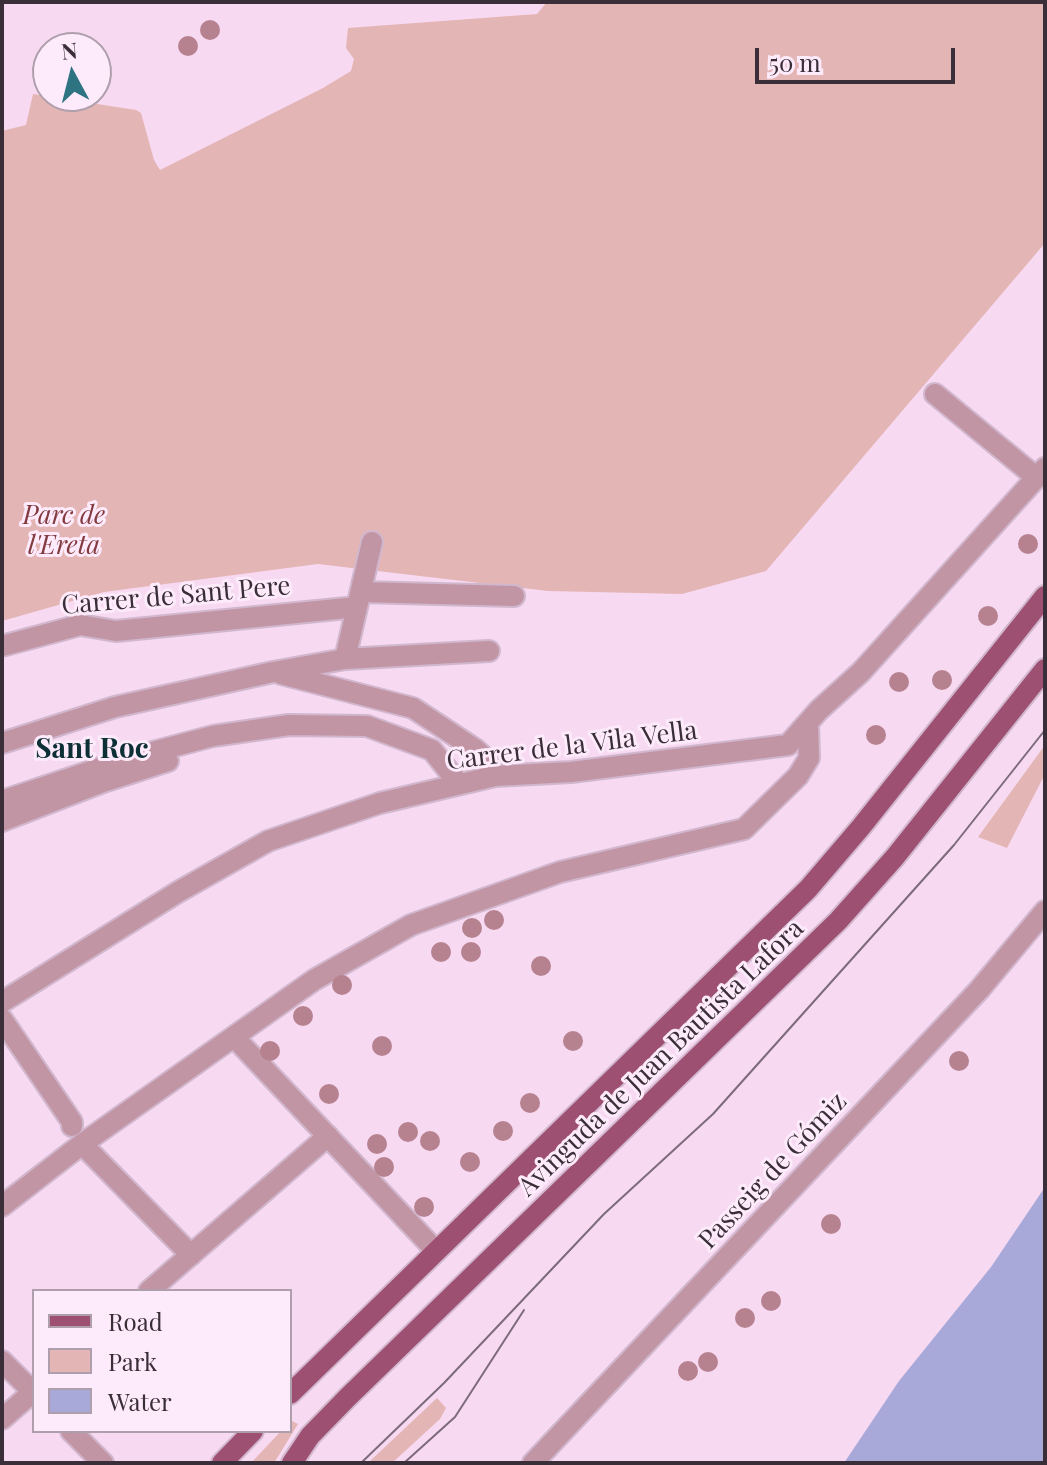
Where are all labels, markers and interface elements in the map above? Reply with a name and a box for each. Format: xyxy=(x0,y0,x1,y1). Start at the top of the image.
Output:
north arrow xyxy=(32,32,112,112)
scale bar xyxy=(759,32,959,82)
text: N xyxy=(60,34,79,66)
text: 50 m xyxy=(769,46,821,78)
park label: Parc de l'Ereta xyxy=(23,500,105,562)
street label: Carrer de Sant Pere xyxy=(60,570,292,622)
street label: Carrer de la Vila Vella xyxy=(445,715,699,777)
district label: Sant Roc xyxy=(35,732,149,766)
street label: Avinguda de Juan Bautista Lafora xyxy=(512,913,810,1203)
street label: Passeig de Gómiz xyxy=(693,1086,853,1256)
legend xyxy=(32,1289,292,1433)
text: Road xyxy=(108,1305,163,1337)
text: Park xyxy=(108,1345,157,1377)
text: Water xyxy=(108,1385,172,1417)

